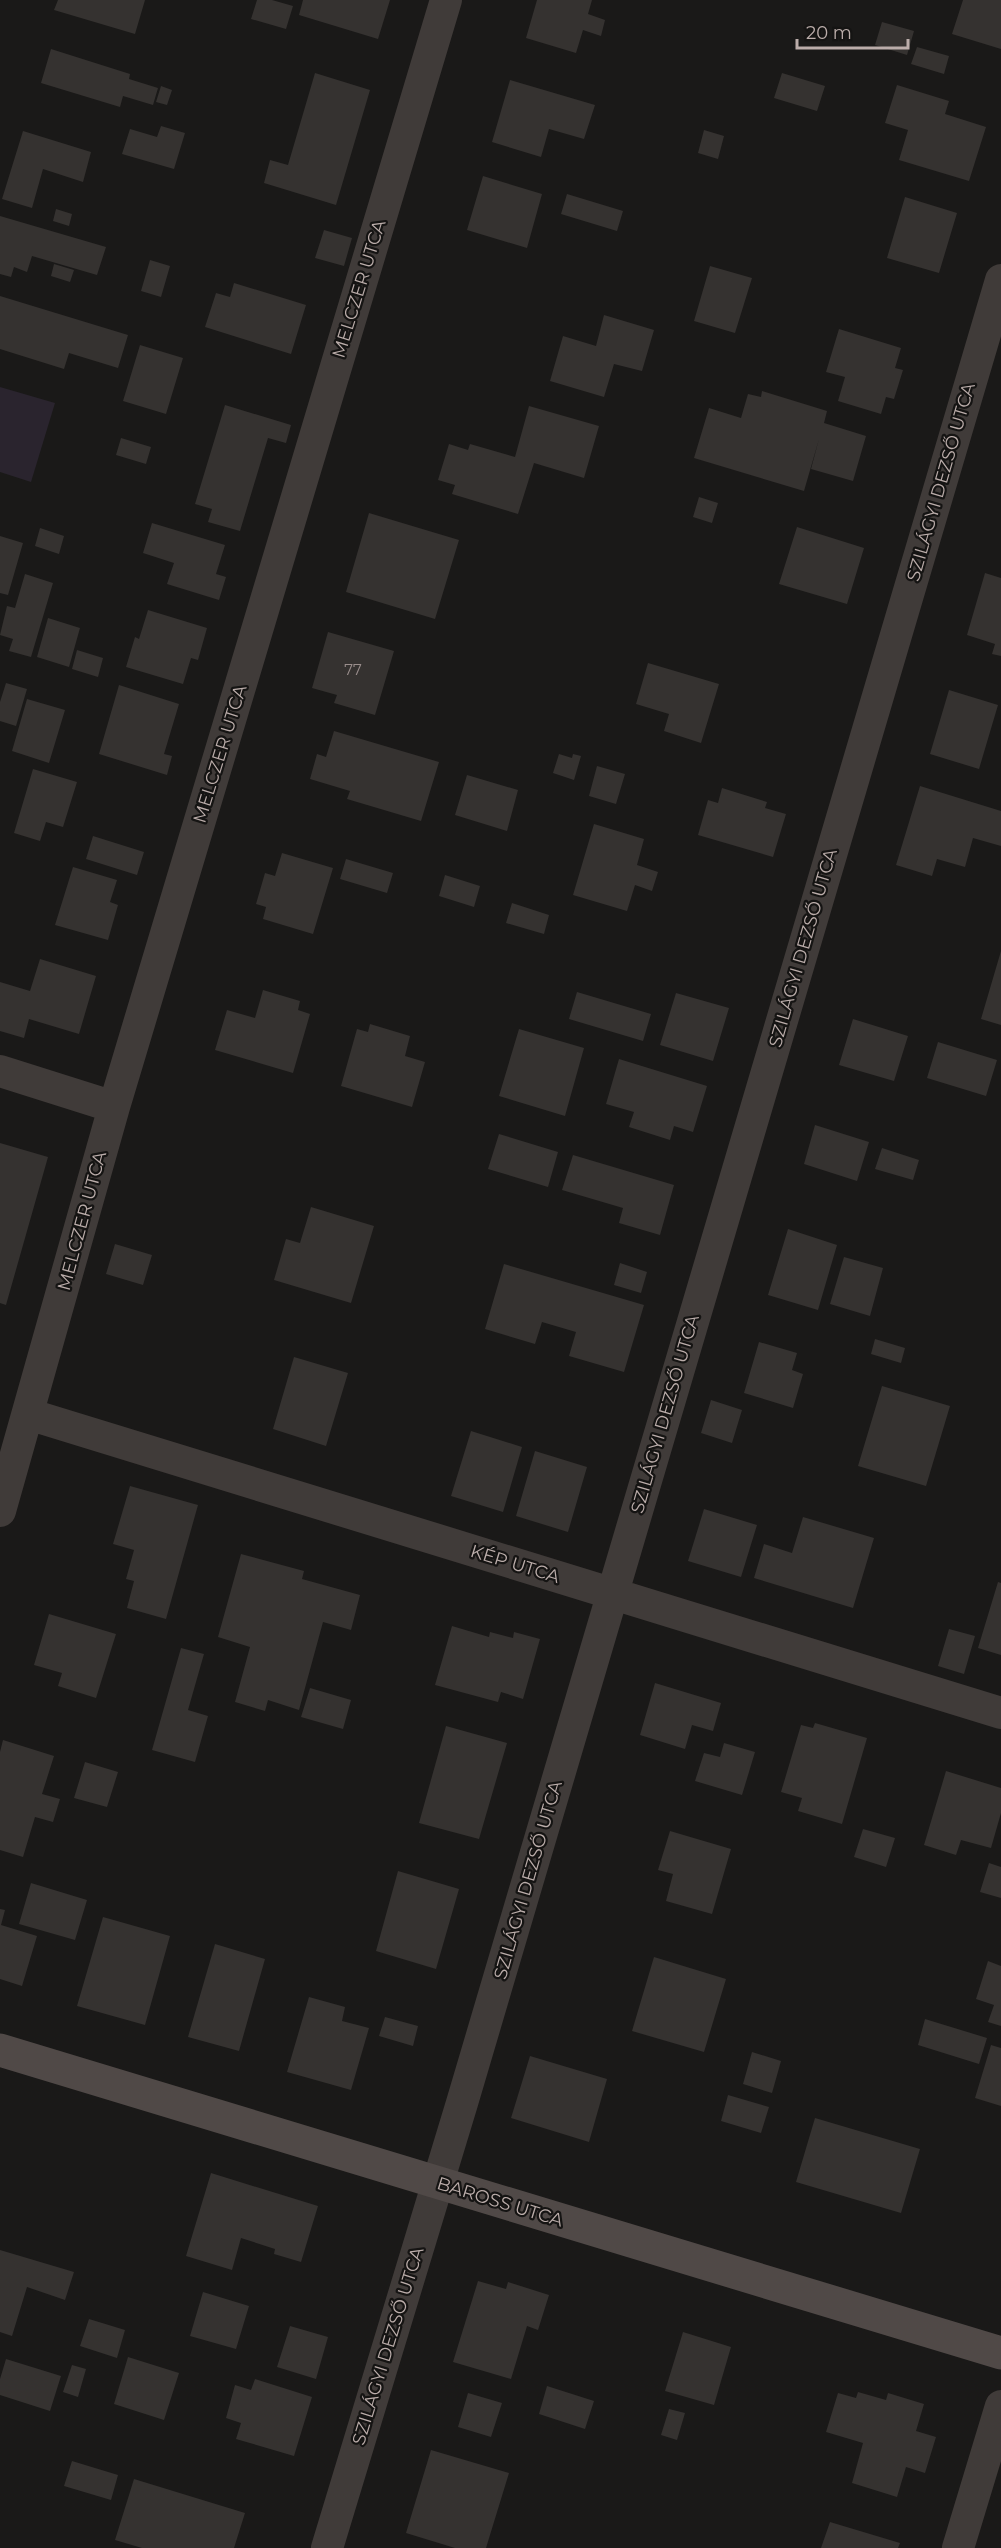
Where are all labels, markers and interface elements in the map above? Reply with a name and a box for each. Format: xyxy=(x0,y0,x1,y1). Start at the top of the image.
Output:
scale bar xyxy=(797,12,908,50)
text: 20 m xyxy=(806,22,852,44)
street label: MELCZER UTCA xyxy=(328,217,391,361)
street label: SZILÁGYI DEZSŐ UTCA xyxy=(902,380,980,584)
house number: 77 xyxy=(344,660,362,679)
street label: MELCZER UTCA xyxy=(189,682,252,826)
street label: SZILÁGYI DEZSŐ UTCA xyxy=(764,846,842,1050)
street label: MELCZER UTCA xyxy=(53,1149,111,1293)
street label: SZILÁGYI DEZSŐ UTCA xyxy=(626,1312,704,1516)
street label: KÉP UTCA xyxy=(468,1540,562,1588)
street label: SZILÁGYI DEZSŐ UTCA xyxy=(489,1778,567,1982)
street label: BAROSS UTCA xyxy=(434,2172,566,2232)
street label: SZILÁGYI DEZSŐ UTCA xyxy=(347,2244,429,2448)

